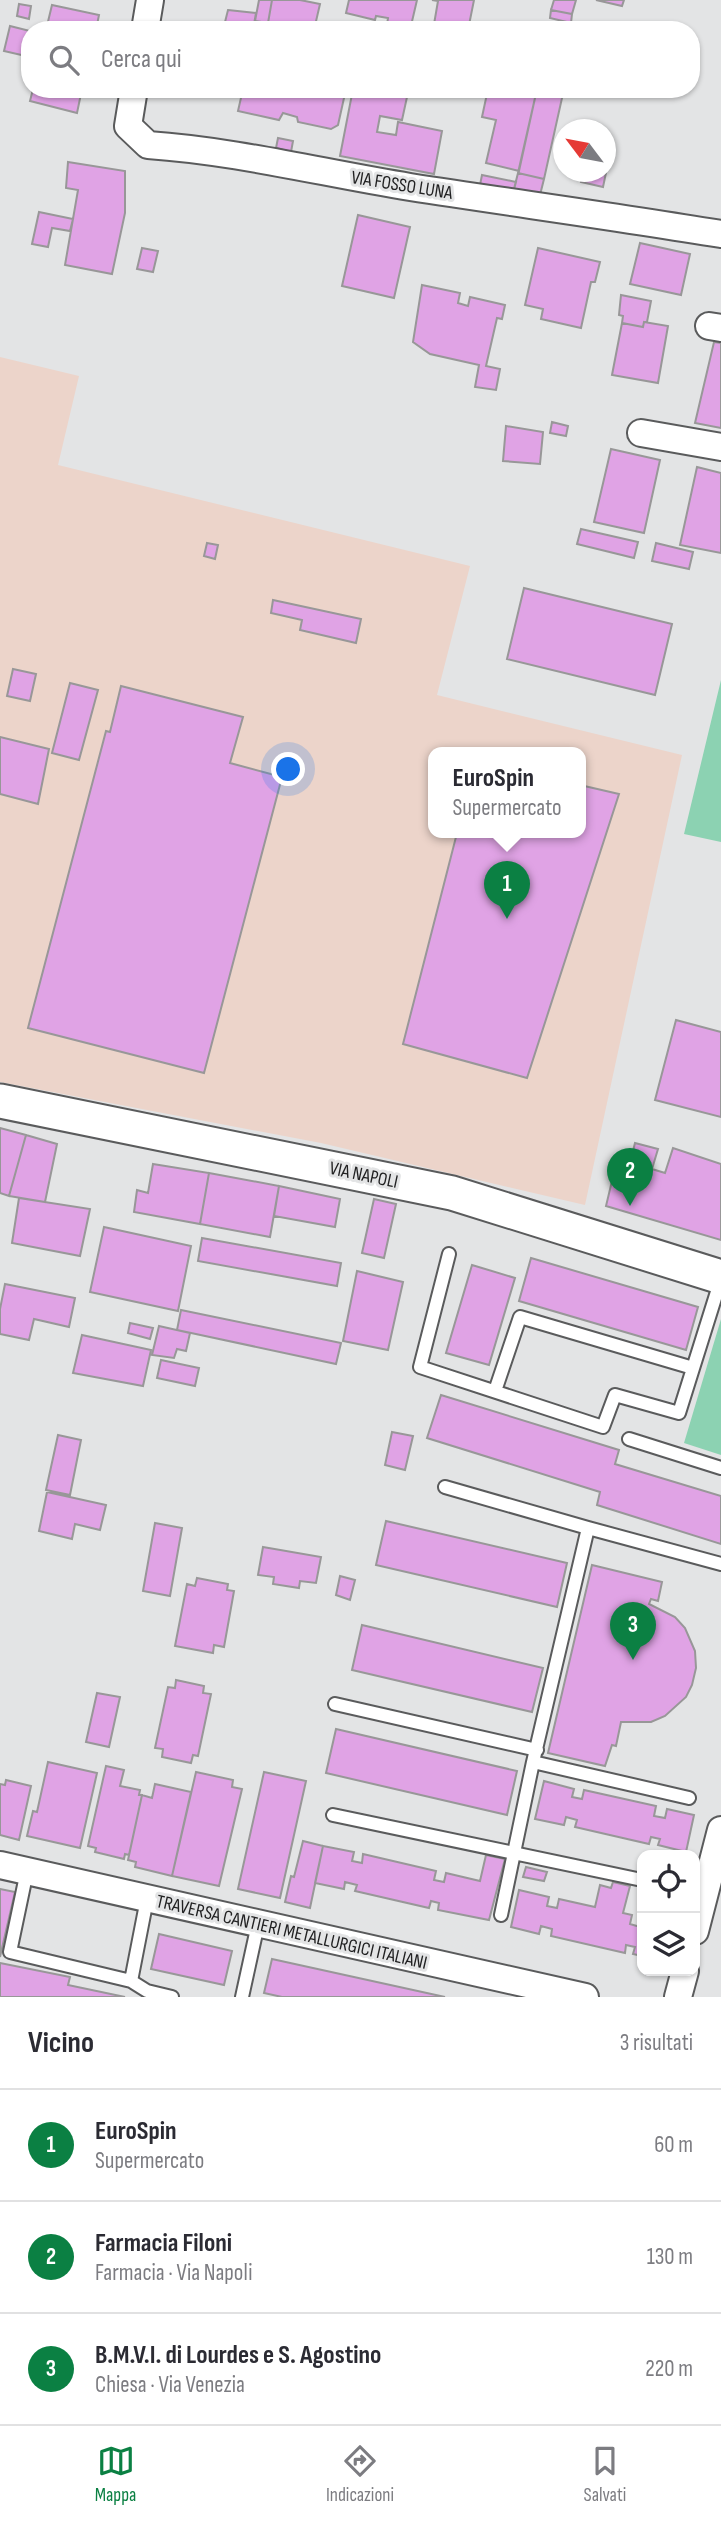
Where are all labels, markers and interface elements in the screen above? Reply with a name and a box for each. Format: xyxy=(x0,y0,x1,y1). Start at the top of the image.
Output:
search box xyxy=(21,21,700,98)
icon: search xyxy=(45,41,83,79)
text: Cerca qui xyxy=(101,44,182,75)
north arrow xyxy=(553,119,616,182)
street label: VIA FOSSO LUNA xyxy=(349,166,455,205)
popup xyxy=(428,747,586,838)
your location xyxy=(271,752,305,786)
text: EuroSpin xyxy=(452,763,534,794)
text: Supermercato xyxy=(452,794,562,822)
pin: 1 xyxy=(484,861,530,919)
pin: 2 xyxy=(607,1148,653,1206)
street label: VIA NAPOLI xyxy=(327,1157,400,1194)
pin: 3 xyxy=(610,1602,656,1660)
map controls xyxy=(637,1850,700,1976)
button: locate xyxy=(637,1850,700,1913)
street label: TRAVERSA CANTIERI METALLURGICI ITALIANI xyxy=(154,1890,429,1975)
button: layers xyxy=(637,1913,700,1976)
text: Vicino xyxy=(28,2025,94,2061)
text: 3 risultati xyxy=(620,2029,693,2057)
text: EuroSpin xyxy=(95,2116,177,2147)
text: 1 xyxy=(46,2131,56,2159)
text: 60 m xyxy=(654,2131,693,2159)
text: Supermercato xyxy=(95,2147,204,2175)
text: Farmacia Filoni xyxy=(95,2228,232,2259)
text: 2 xyxy=(46,2243,56,2271)
text: 130 m xyxy=(647,2243,693,2271)
text: Farmacia · Via Napoli xyxy=(95,2259,252,2287)
text: B.M.V.I. di Lourdes e S. Agostino xyxy=(95,2340,381,2371)
text: 3 xyxy=(46,2355,56,2383)
text: 220 m xyxy=(645,2355,693,2383)
text: Chiesa · Via Venezia xyxy=(95,2371,245,2399)
tab: Mappa xyxy=(95,2442,136,2507)
tab: Indicazioni xyxy=(326,2442,394,2507)
tab: Salvati xyxy=(584,2442,626,2507)

